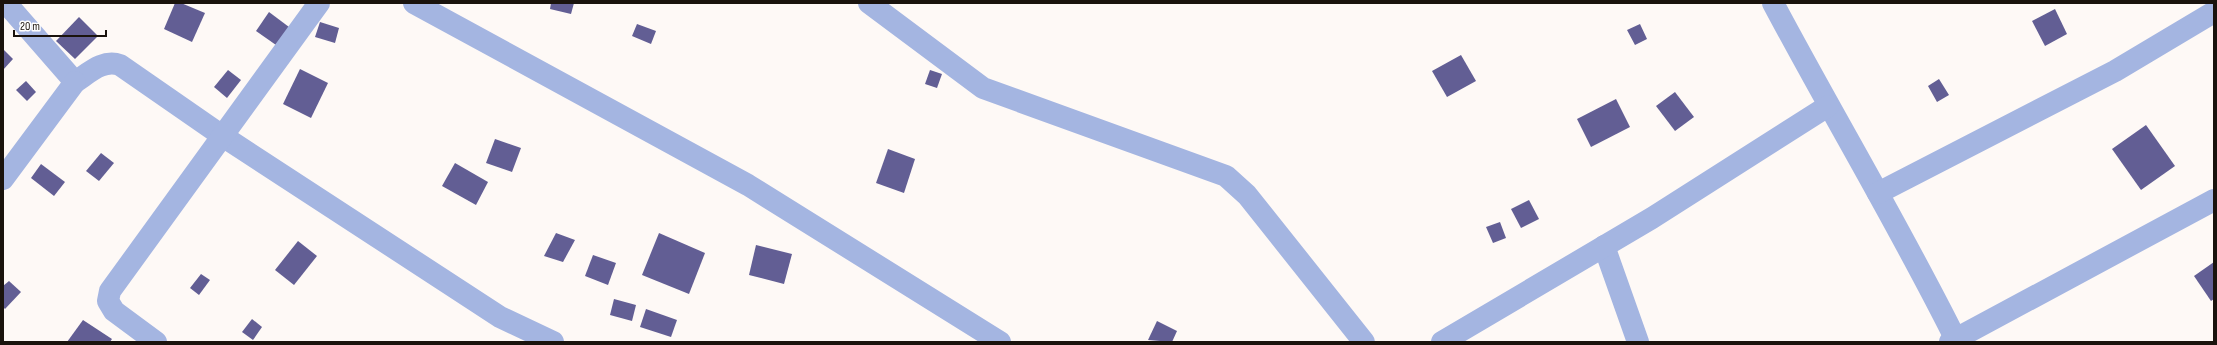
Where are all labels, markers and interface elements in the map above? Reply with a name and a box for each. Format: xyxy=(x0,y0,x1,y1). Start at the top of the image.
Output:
scale bar xyxy=(14,12,106,38)
text: 20 m xyxy=(20,19,40,34)

